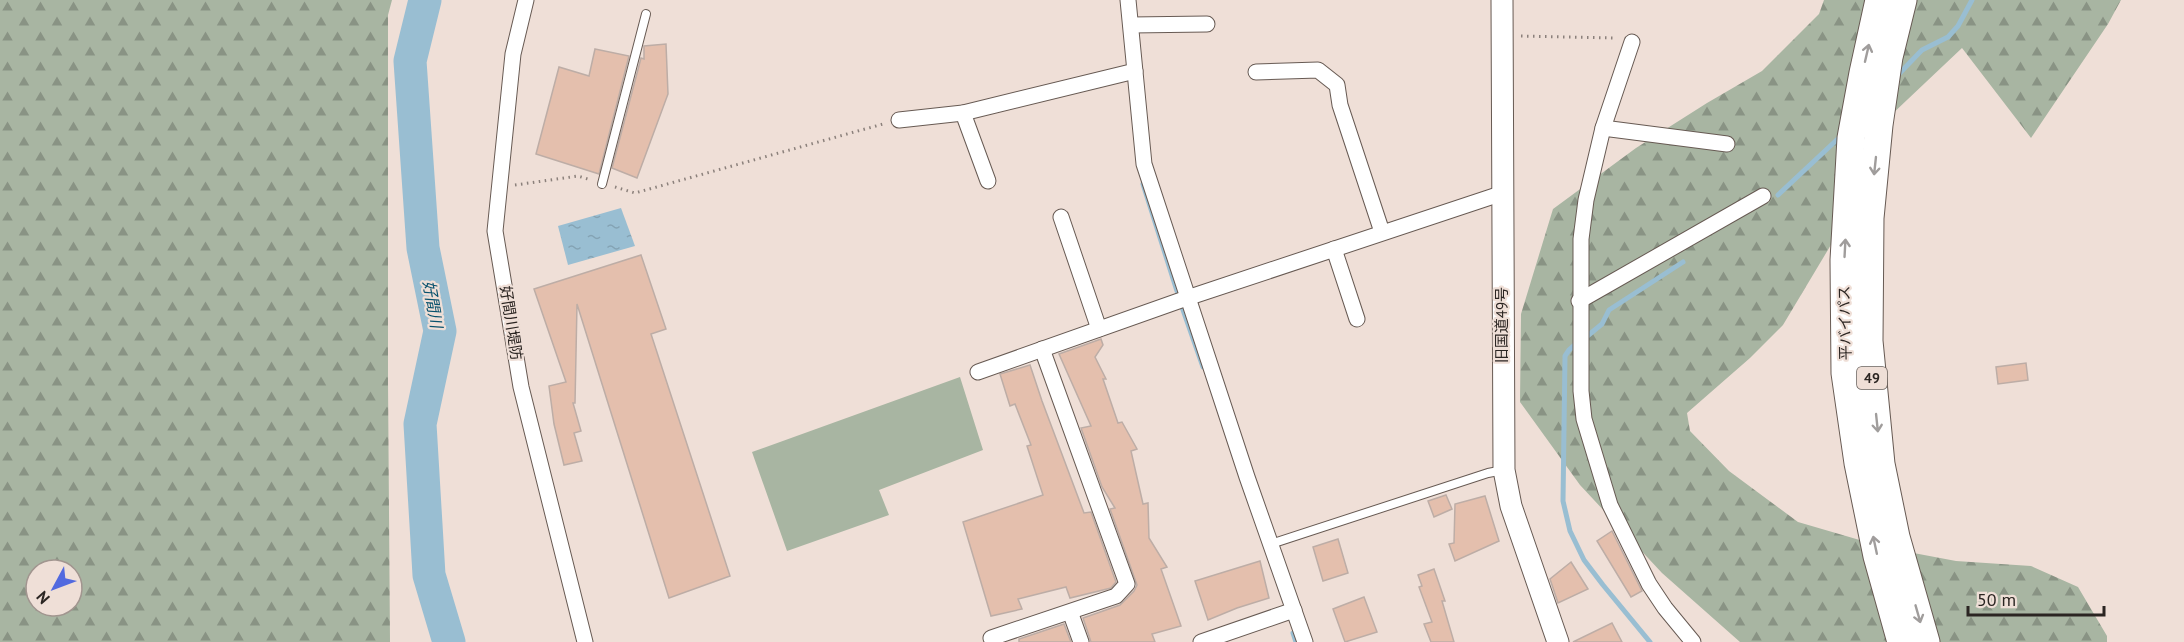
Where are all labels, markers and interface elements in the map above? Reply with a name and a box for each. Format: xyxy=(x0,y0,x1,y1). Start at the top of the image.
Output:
one-way arrow xyxy=(1862,44,1873,64)
one-way arrow xyxy=(1869,156,1880,176)
one-way arrow xyxy=(1839,238,1850,258)
water label: 好間川 xyxy=(419,279,447,331)
street label: 好間川堤防 xyxy=(496,284,527,361)
street label: 平バイパス xyxy=(1834,285,1855,361)
street label: 旧国道49号 xyxy=(1492,287,1511,363)
road number: 49 xyxy=(1857,367,1887,389)
one-way arrow xyxy=(1872,413,1883,433)
one-way arrow xyxy=(1869,536,1880,555)
north arrow xyxy=(24,558,84,618)
scale bar xyxy=(1968,579,2104,617)
text: N xyxy=(32,587,54,608)
text: 50 m xyxy=(1977,588,2016,611)
one-way arrow xyxy=(1913,604,1924,623)

